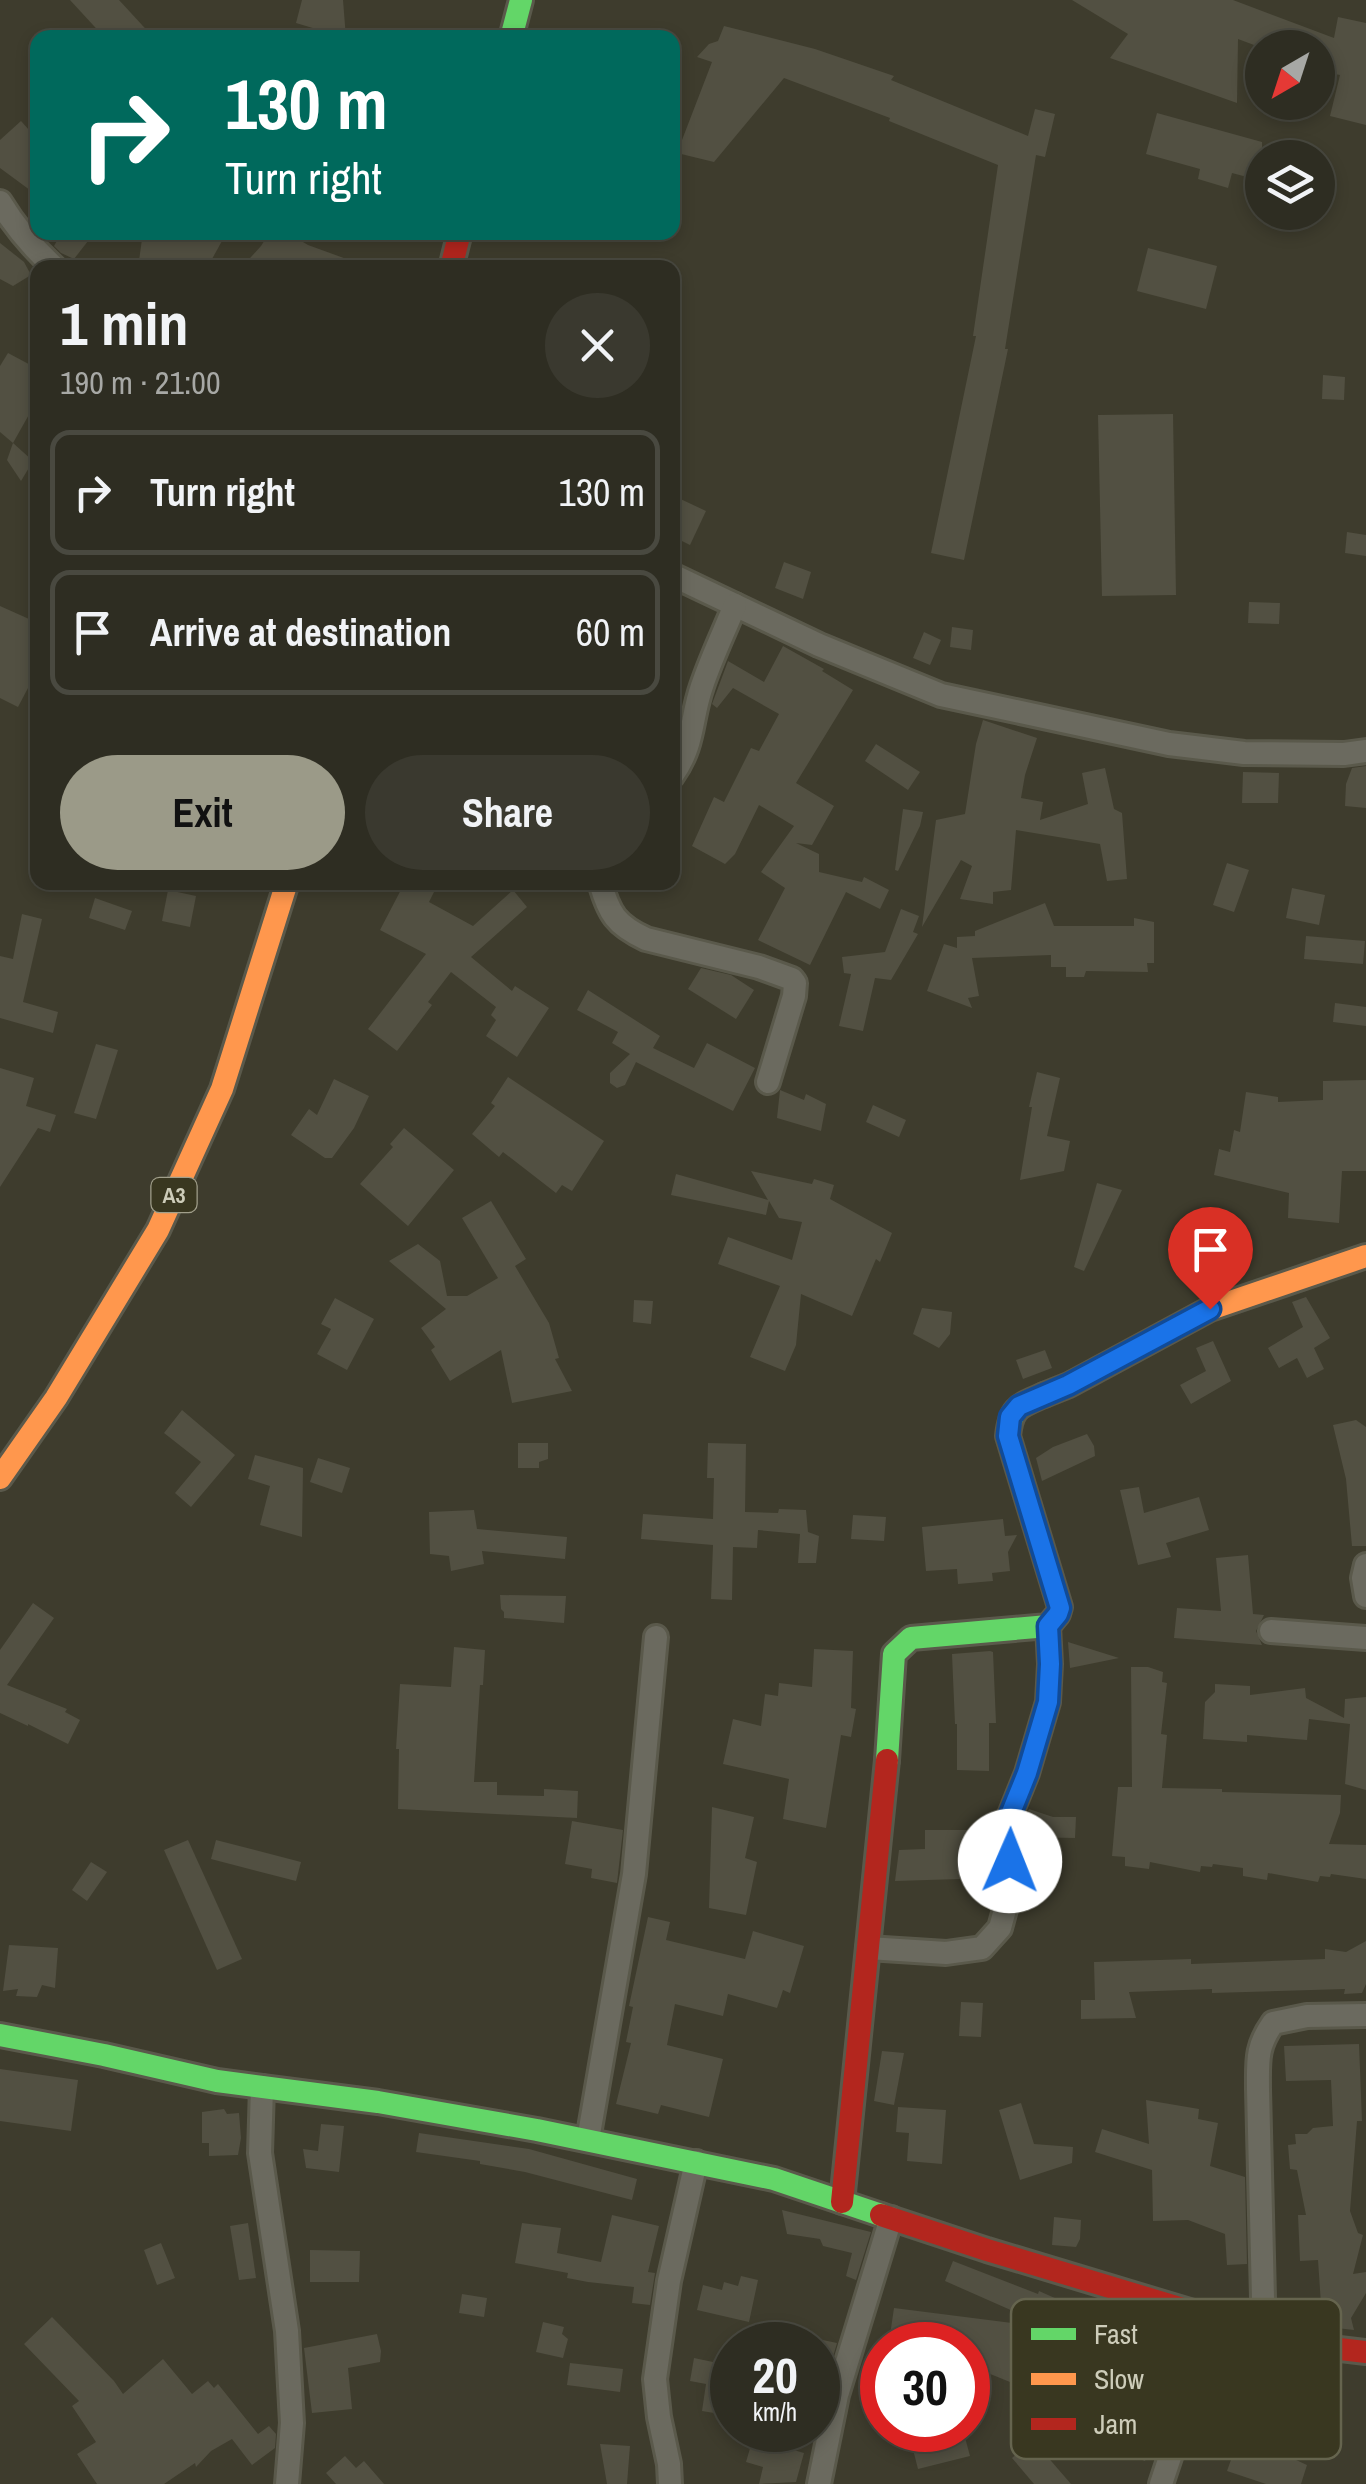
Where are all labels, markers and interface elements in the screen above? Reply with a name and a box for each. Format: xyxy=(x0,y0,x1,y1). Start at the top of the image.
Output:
north arrow xyxy=(1245,30,1335,120)
map controls xyxy=(1245,30,1335,230)
text: 130 m xyxy=(225,57,388,151)
icon: right xyxy=(60,70,190,200)
button: layers xyxy=(1245,140,1335,230)
text: Turn right xyxy=(225,147,382,208)
text: 1 min xyxy=(60,283,189,364)
button: close xyxy=(545,293,650,398)
text: 190 m · 21:00 xyxy=(60,361,220,404)
icon: right xyxy=(65,465,120,520)
text: Turn right xyxy=(150,467,295,518)
text: 130 m xyxy=(558,467,645,518)
icon: arrive xyxy=(65,605,120,660)
text: Arrive at destination xyxy=(150,607,451,658)
text: 60 m xyxy=(576,607,645,658)
button: Exit xyxy=(60,755,345,870)
button: Share xyxy=(365,755,650,870)
road number: A3 xyxy=(152,1178,196,1212)
pin xyxy=(1168,1207,1253,1310)
icon: arrive xyxy=(1183,1222,1238,1277)
position arrow xyxy=(958,1809,1062,1913)
legend xyxy=(1011,2299,1341,2459)
text: Fast xyxy=(1094,2315,1138,2353)
speed limit sign: 30 xyxy=(860,2322,990,2452)
text: 20 xyxy=(752,2341,798,2409)
text: Slow xyxy=(1094,2360,1144,2398)
text: km/h xyxy=(753,2395,797,2429)
text: Jam xyxy=(1094,2405,1137,2443)

